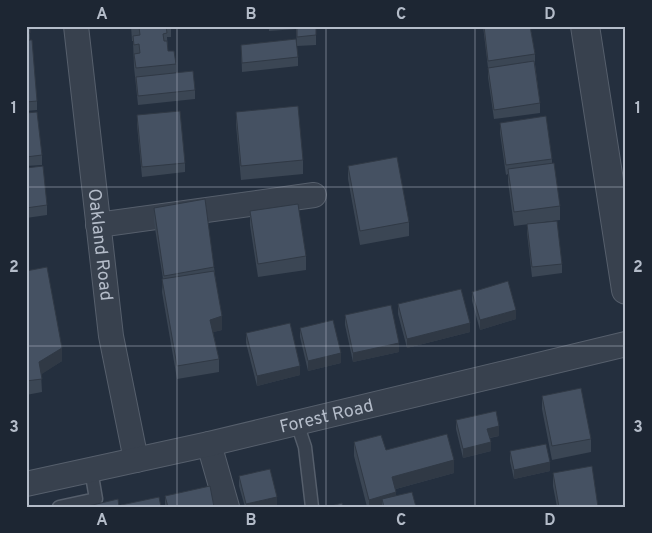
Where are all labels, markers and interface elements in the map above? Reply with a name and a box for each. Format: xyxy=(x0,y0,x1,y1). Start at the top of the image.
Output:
text: A xyxy=(96,5,108,25)
text: B xyxy=(245,5,257,25)
text: C xyxy=(396,5,406,25)
text: D xyxy=(544,5,556,25)
text: 1 xyxy=(11,99,17,119)
text: 1 xyxy=(635,99,641,119)
street label: Oakland Road xyxy=(81,187,117,302)
text: 2 xyxy=(9,258,19,278)
text: 2 xyxy=(633,258,643,278)
street label: Forest Road xyxy=(277,395,376,440)
text: 3 xyxy=(9,418,19,438)
text: 3 xyxy=(633,418,643,438)
text: A xyxy=(96,511,108,531)
text: B xyxy=(245,511,257,531)
text: C xyxy=(396,511,406,531)
text: D xyxy=(544,511,556,531)

